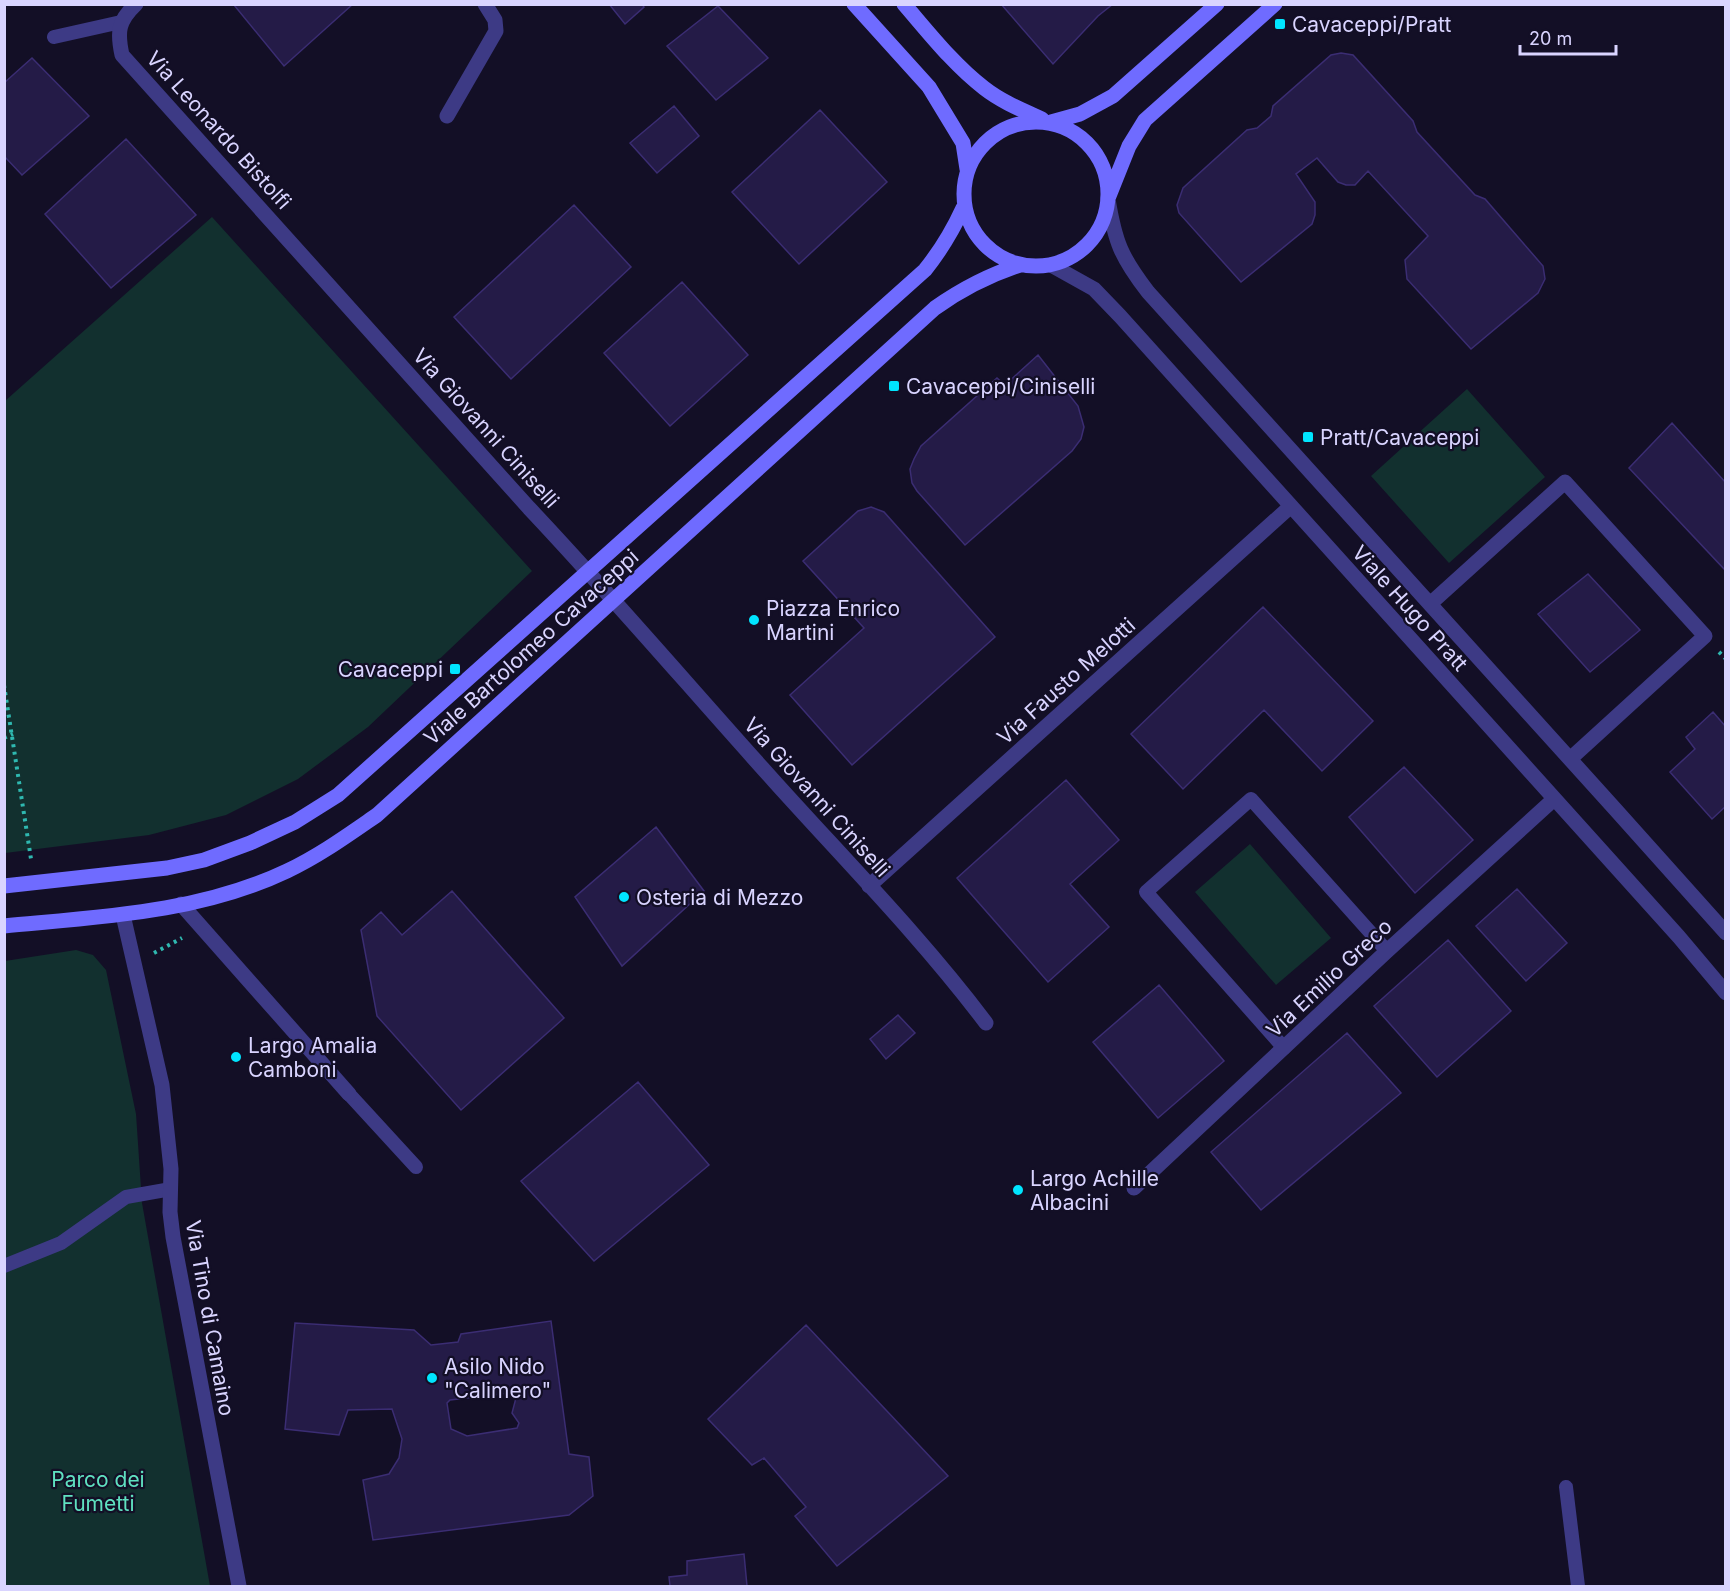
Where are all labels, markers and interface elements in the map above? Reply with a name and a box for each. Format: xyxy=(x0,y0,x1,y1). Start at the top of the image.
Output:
place label: Cavaceppi/Pratt xyxy=(1292,12,1451,37)
marker: Cavaceppi/Pratt xyxy=(1273,17,1287,31)
scale bar xyxy=(1520,18,1616,56)
text: 20 m xyxy=(1529,28,1572,49)
street label: Via Leonardo Bistolfi xyxy=(141,46,297,214)
street label: Via Giovanni Ciniselli xyxy=(408,343,564,513)
place label: Cavaceppi/Ciniselli xyxy=(906,374,1095,399)
marker: Cavaceppi/Ciniselli xyxy=(887,379,901,393)
place label: Pratt/Cavaceppi xyxy=(1320,425,1479,450)
marker: Pratt/Cavaceppi xyxy=(1301,430,1315,444)
street label: Viale Hugo Pratt xyxy=(1347,540,1473,676)
street label: Viale Bartolomeo Cavaceppi xyxy=(419,544,643,750)
place label: Piazza Enrico Martini xyxy=(766,596,900,645)
marker: Piazza Enrico Martini xyxy=(747,613,761,627)
street label: Via Fausto Melotti xyxy=(992,613,1140,749)
place label: Cavaceppi xyxy=(338,657,443,682)
marker: Cavaceppi xyxy=(448,662,462,676)
street label: Via Giovanni Ciniselli xyxy=(739,712,895,882)
place label: Osteria di Mezzo xyxy=(636,885,803,910)
marker: Osteria di Mezzo xyxy=(617,890,631,904)
street label: Via Emilio Greco xyxy=(1261,914,1397,1042)
place label: Largo Amalia Camboni xyxy=(248,1033,377,1082)
marker: Largo Amalia Camboni xyxy=(229,1050,243,1064)
place label: Largo Achille Albacini xyxy=(1030,1166,1159,1215)
marker: Largo Achille Albacini xyxy=(1011,1183,1025,1197)
street label: Via Tino di Camaino xyxy=(180,1218,240,1418)
place label: Asilo Nido "Calimero" xyxy=(444,1354,551,1403)
marker: Asilo Nido "Calimero" xyxy=(425,1371,439,1385)
park label: Parco dei Fumetti xyxy=(51,1467,145,1516)

